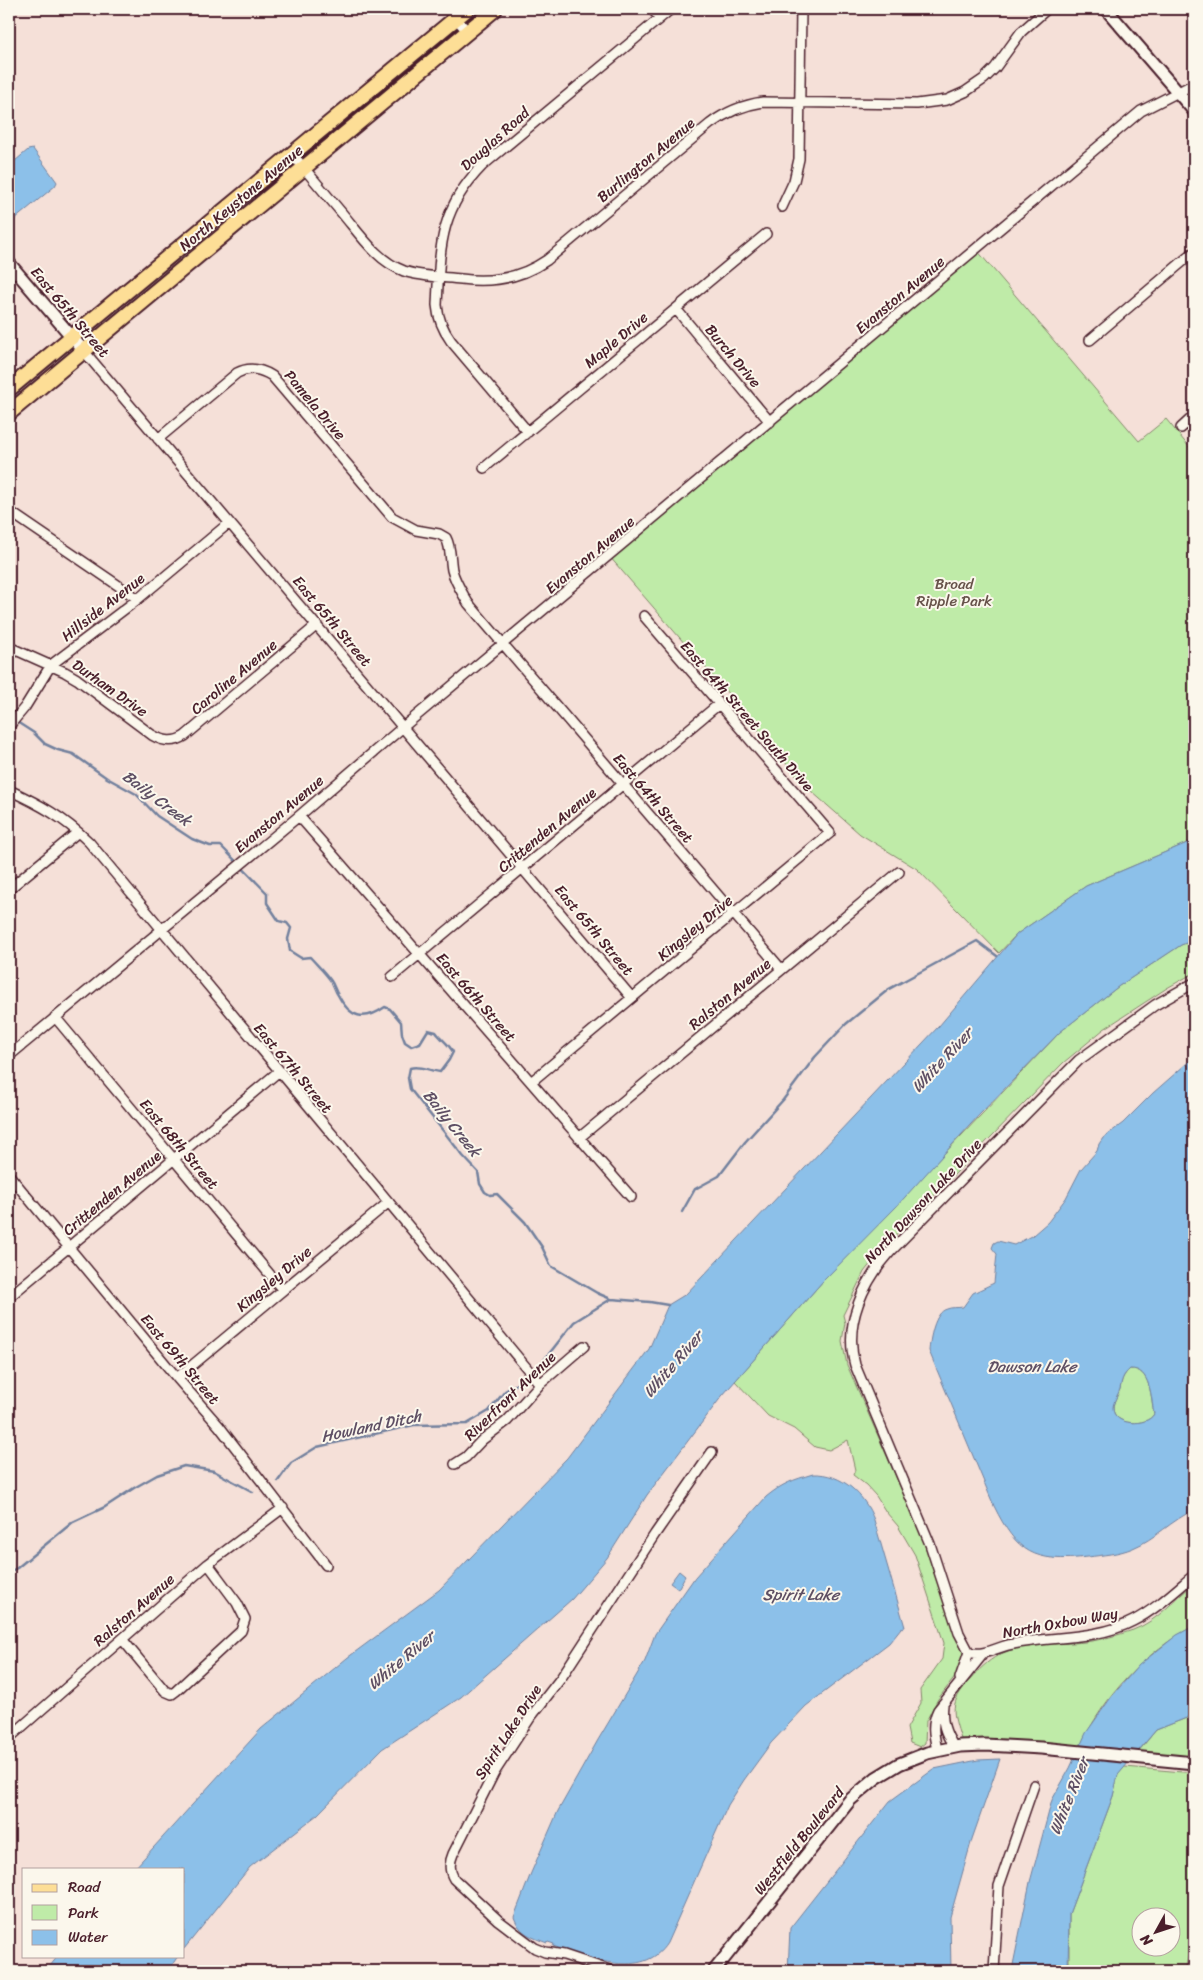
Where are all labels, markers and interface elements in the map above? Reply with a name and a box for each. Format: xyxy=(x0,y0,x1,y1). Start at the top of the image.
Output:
street label: Douglas Road xyxy=(454,100,537,178)
street label: Burlington Avenue xyxy=(591,111,701,209)
street label: North Keystone Avenue xyxy=(173,138,309,258)
street label: Evanston Avenue xyxy=(849,249,951,341)
street label: East 65th Street xyxy=(24,260,116,364)
street label: Maple Drive xyxy=(578,305,654,375)
street label: Burch Drive xyxy=(698,318,768,394)
street label: Pamela Drive xyxy=(278,364,353,446)
street label: Evanston Avenue xyxy=(539,509,641,601)
street label: Hillside Avenue xyxy=(55,566,151,648)
street label: East 65th Street xyxy=(286,569,378,673)
park label: Broad Ripple Park xyxy=(916,571,992,614)
street label: Caroline Avenue xyxy=(185,632,284,721)
street label: East 64th Street South Drive xyxy=(674,634,820,798)
street label: Durham Drive xyxy=(67,652,154,724)
street label: East 64th Street xyxy=(606,747,700,850)
water label: Baily Creek xyxy=(116,762,200,835)
street label: Evanston Avenue xyxy=(228,768,330,860)
street label: Crittenden Avenue xyxy=(492,781,602,879)
street label: East 65th Street xyxy=(548,878,640,982)
street label: Kingsley Drive xyxy=(651,888,739,968)
street label: East 66th Street xyxy=(429,946,523,1048)
street label: Ralston Avenue xyxy=(683,951,777,1037)
street label: East 67th Street xyxy=(247,1017,339,1120)
water label: White River xyxy=(904,1018,983,1099)
water label: Baily Creek xyxy=(415,1083,490,1165)
street label: East 68th Street xyxy=(133,1092,225,1196)
street label: North Dawson Lake Drive xyxy=(858,1132,989,1270)
street label: Crittenden Avenue xyxy=(57,1144,167,1242)
street label: Kingsley Drive xyxy=(230,1239,318,1319)
street label: East 69th Street xyxy=(134,1307,227,1411)
water label: White River xyxy=(636,1321,713,1404)
street label: Riverfront Avenue xyxy=(458,1345,562,1447)
water label: Dawson Lake xyxy=(987,1352,1078,1381)
water label: Howland Ditch xyxy=(318,1401,425,1451)
street label: Ralston Avenue xyxy=(87,1567,181,1653)
water label: Spirit Lake xyxy=(763,1580,841,1609)
street label: North Oxbow Way xyxy=(1000,1600,1120,1646)
water label: White River xyxy=(361,1621,444,1697)
street label: Spirit Lake Drive xyxy=(467,1679,549,1785)
water label: White River xyxy=(1040,1750,1099,1839)
street label: Westfield Boulevard xyxy=(747,1780,852,1901)
legend xyxy=(22,1868,185,1958)
text: Road xyxy=(68,1874,101,1900)
text: Park xyxy=(68,1900,99,1926)
north arrow xyxy=(1130,1908,1180,1958)
text: Water xyxy=(68,1924,108,1950)
text: N xyxy=(1134,1928,1160,1953)

